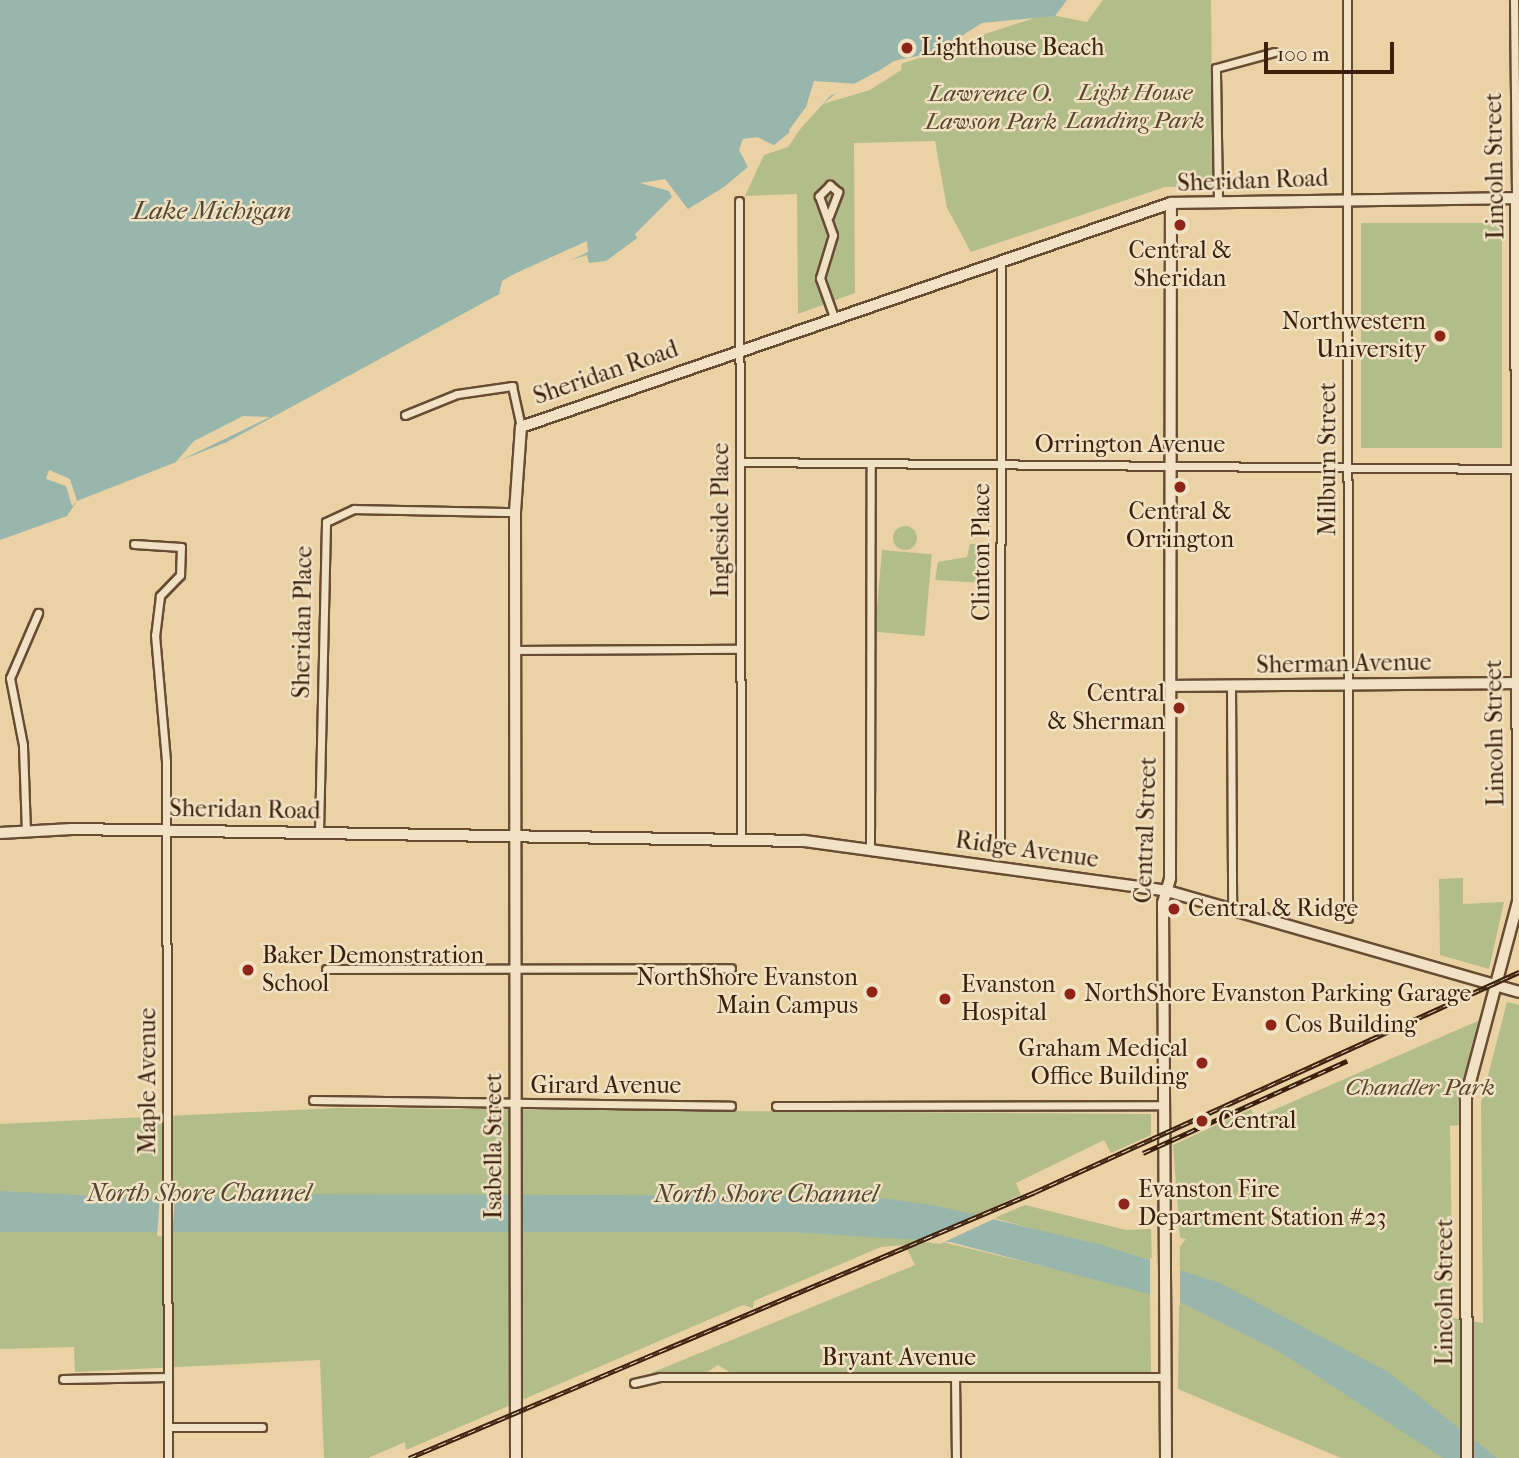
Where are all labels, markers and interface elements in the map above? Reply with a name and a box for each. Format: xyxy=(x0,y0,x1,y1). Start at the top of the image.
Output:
scale bar xyxy=(1267,28,1396,72)
place label: Lighthouse Beach xyxy=(921,34,1104,62)
marker: Lighthouse Beach xyxy=(899,40,915,56)
text: 100 m xyxy=(1277,42,1330,66)
park label: Light House Landing Park xyxy=(1065,79,1205,135)
park label: Lawrence O. Lawson Park xyxy=(925,80,1057,136)
street label: Lincoln Street xyxy=(1479,92,1511,240)
street label: Sheridan Road xyxy=(1177,164,1329,198)
water label: Lake Michigan xyxy=(133,195,291,227)
marker: Central & Sheridan xyxy=(1172,217,1188,233)
place label: Central & Sheridan xyxy=(1128,237,1232,293)
place label: Northwestern University xyxy=(1282,308,1426,364)
marker: Northwestern University xyxy=(1432,328,1448,344)
street label: Sheridan Road xyxy=(530,335,682,411)
street label: Milburn Street xyxy=(1314,382,1342,536)
street label: Orrington Avenue xyxy=(1035,431,1225,459)
street label: Ingleside Place xyxy=(707,443,735,597)
marker: Central & Orrington xyxy=(1172,479,1188,495)
street label: Clinton Place xyxy=(968,483,996,621)
place label: Central & Orrington xyxy=(1126,498,1234,554)
street label: Sheridan Place xyxy=(287,545,319,699)
street label: Sherman Avenue xyxy=(1256,648,1432,680)
street label: Lincoln Street xyxy=(1479,659,1511,807)
place label: Central & Sherman xyxy=(1047,680,1165,736)
marker: Central & Sherman xyxy=(1171,700,1187,716)
street label: Central Street xyxy=(1129,756,1163,904)
street label: Sheridan Road xyxy=(169,794,321,826)
street label: Ridge Avenue xyxy=(953,826,1101,874)
place label: Central & Ridge xyxy=(1188,895,1358,923)
marker: Central & Ridge xyxy=(1166,901,1182,917)
place label: Baker Demonstration School xyxy=(262,942,484,998)
marker: Baker Demonstration School xyxy=(240,962,256,978)
place label: NorthShore Evanston Main Campus xyxy=(637,964,858,1020)
place label: Evanston Hospital xyxy=(961,971,1055,1027)
place label: NorthShore Evanston Parking Garage xyxy=(1084,980,1471,1008)
marker: NorthShore Evanston Main Campus xyxy=(864,984,880,1000)
marker: NorthShore Evanston Parking Garage xyxy=(1062,986,1078,1002)
marker: Evanston Hospital xyxy=(935,989,955,1009)
street label: Maple Avenue xyxy=(134,1008,162,1154)
place label: Cos Building xyxy=(1285,1011,1417,1039)
marker: Cos Building xyxy=(1263,1017,1279,1033)
place label: Graham Medical Office Building xyxy=(1018,1035,1188,1091)
marker: Graham Medical Office Building xyxy=(1194,1055,1210,1071)
street label: Girard Avenue xyxy=(531,1072,681,1100)
street label: Isabella Street xyxy=(480,1073,508,1219)
park label: Chandler Park xyxy=(1345,1074,1495,1102)
place label: Central xyxy=(1218,1107,1296,1135)
marker: Central xyxy=(1192,1111,1212,1131)
place label: Evanston Fire Department Station #23 xyxy=(1138,1176,1386,1232)
water label: North Shore Channel xyxy=(87,1177,311,1209)
water label: North Shore Channel xyxy=(654,1178,878,1210)
marker: Evanston Fire Department Station #23 xyxy=(1116,1196,1132,1212)
street label: Lincoln Street xyxy=(1431,1219,1459,1365)
street label: Bryant Avenue xyxy=(822,1344,976,1372)

